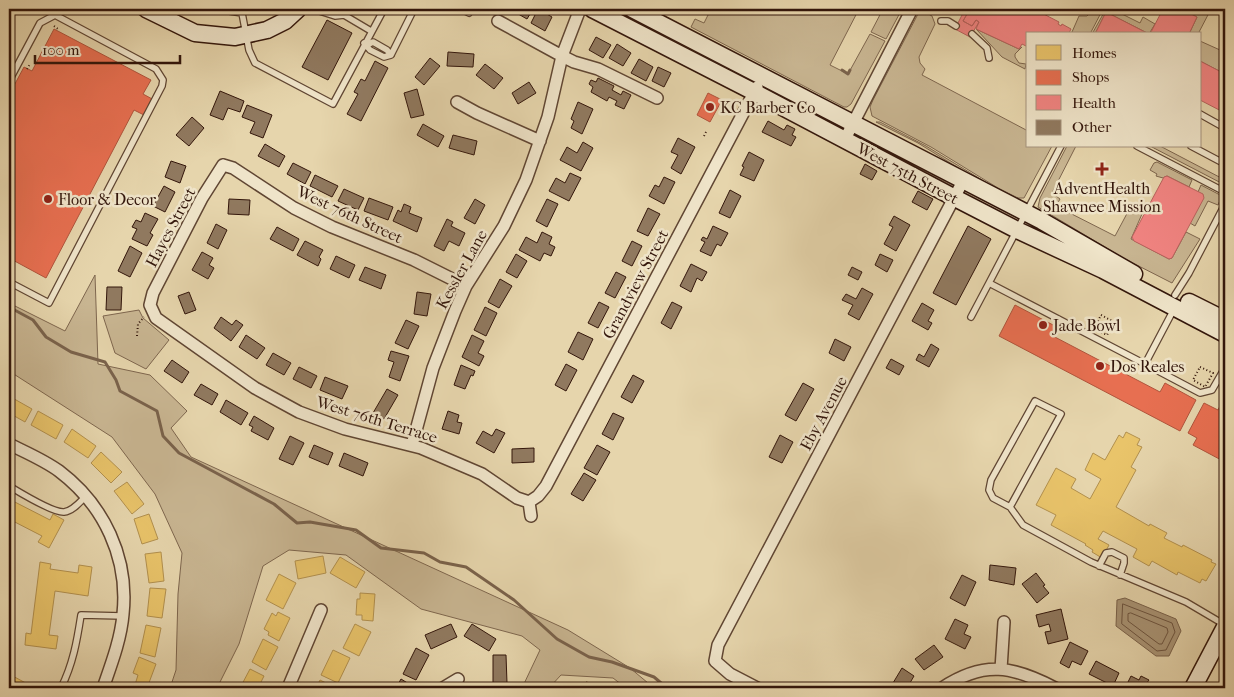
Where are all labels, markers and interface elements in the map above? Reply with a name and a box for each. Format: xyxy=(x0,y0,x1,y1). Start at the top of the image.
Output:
scale bar xyxy=(35,32,180,64)
legend xyxy=(1026,32,1202,148)
text: 100 m xyxy=(42,41,80,59)
text: Homes xyxy=(1072,44,1117,62)
text: Shops xyxy=(1072,68,1110,86)
text: Health xyxy=(1072,94,1116,112)
place label: KC Barber Co xyxy=(720,98,815,117)
marker: KC Barber Co xyxy=(704,101,716,113)
text: Other xyxy=(1072,118,1112,136)
street label: West 75th Street xyxy=(853,138,962,208)
marker: AdventHealth Shawnee Mission xyxy=(1095,162,1109,176)
place label: AdventHealth Shawnee Mission xyxy=(1043,179,1162,216)
street label: West 76th Street xyxy=(293,181,406,247)
street label: Hayes Street xyxy=(142,184,199,270)
place label: Floor & Decor xyxy=(58,190,156,209)
marker: Floor & Decor xyxy=(42,193,54,205)
street label: Kessler Lane xyxy=(432,226,491,312)
street label: Grandview Street xyxy=(599,226,672,342)
place label: Jade Bowl xyxy=(1051,316,1121,335)
marker: Jade Bowl xyxy=(1037,319,1049,331)
place label: Dos Reales xyxy=(1110,357,1185,376)
marker: Dos Reales xyxy=(1094,360,1106,372)
street label: Eby Avenue xyxy=(796,373,851,454)
street label: West 76th Terrace xyxy=(313,392,440,447)

